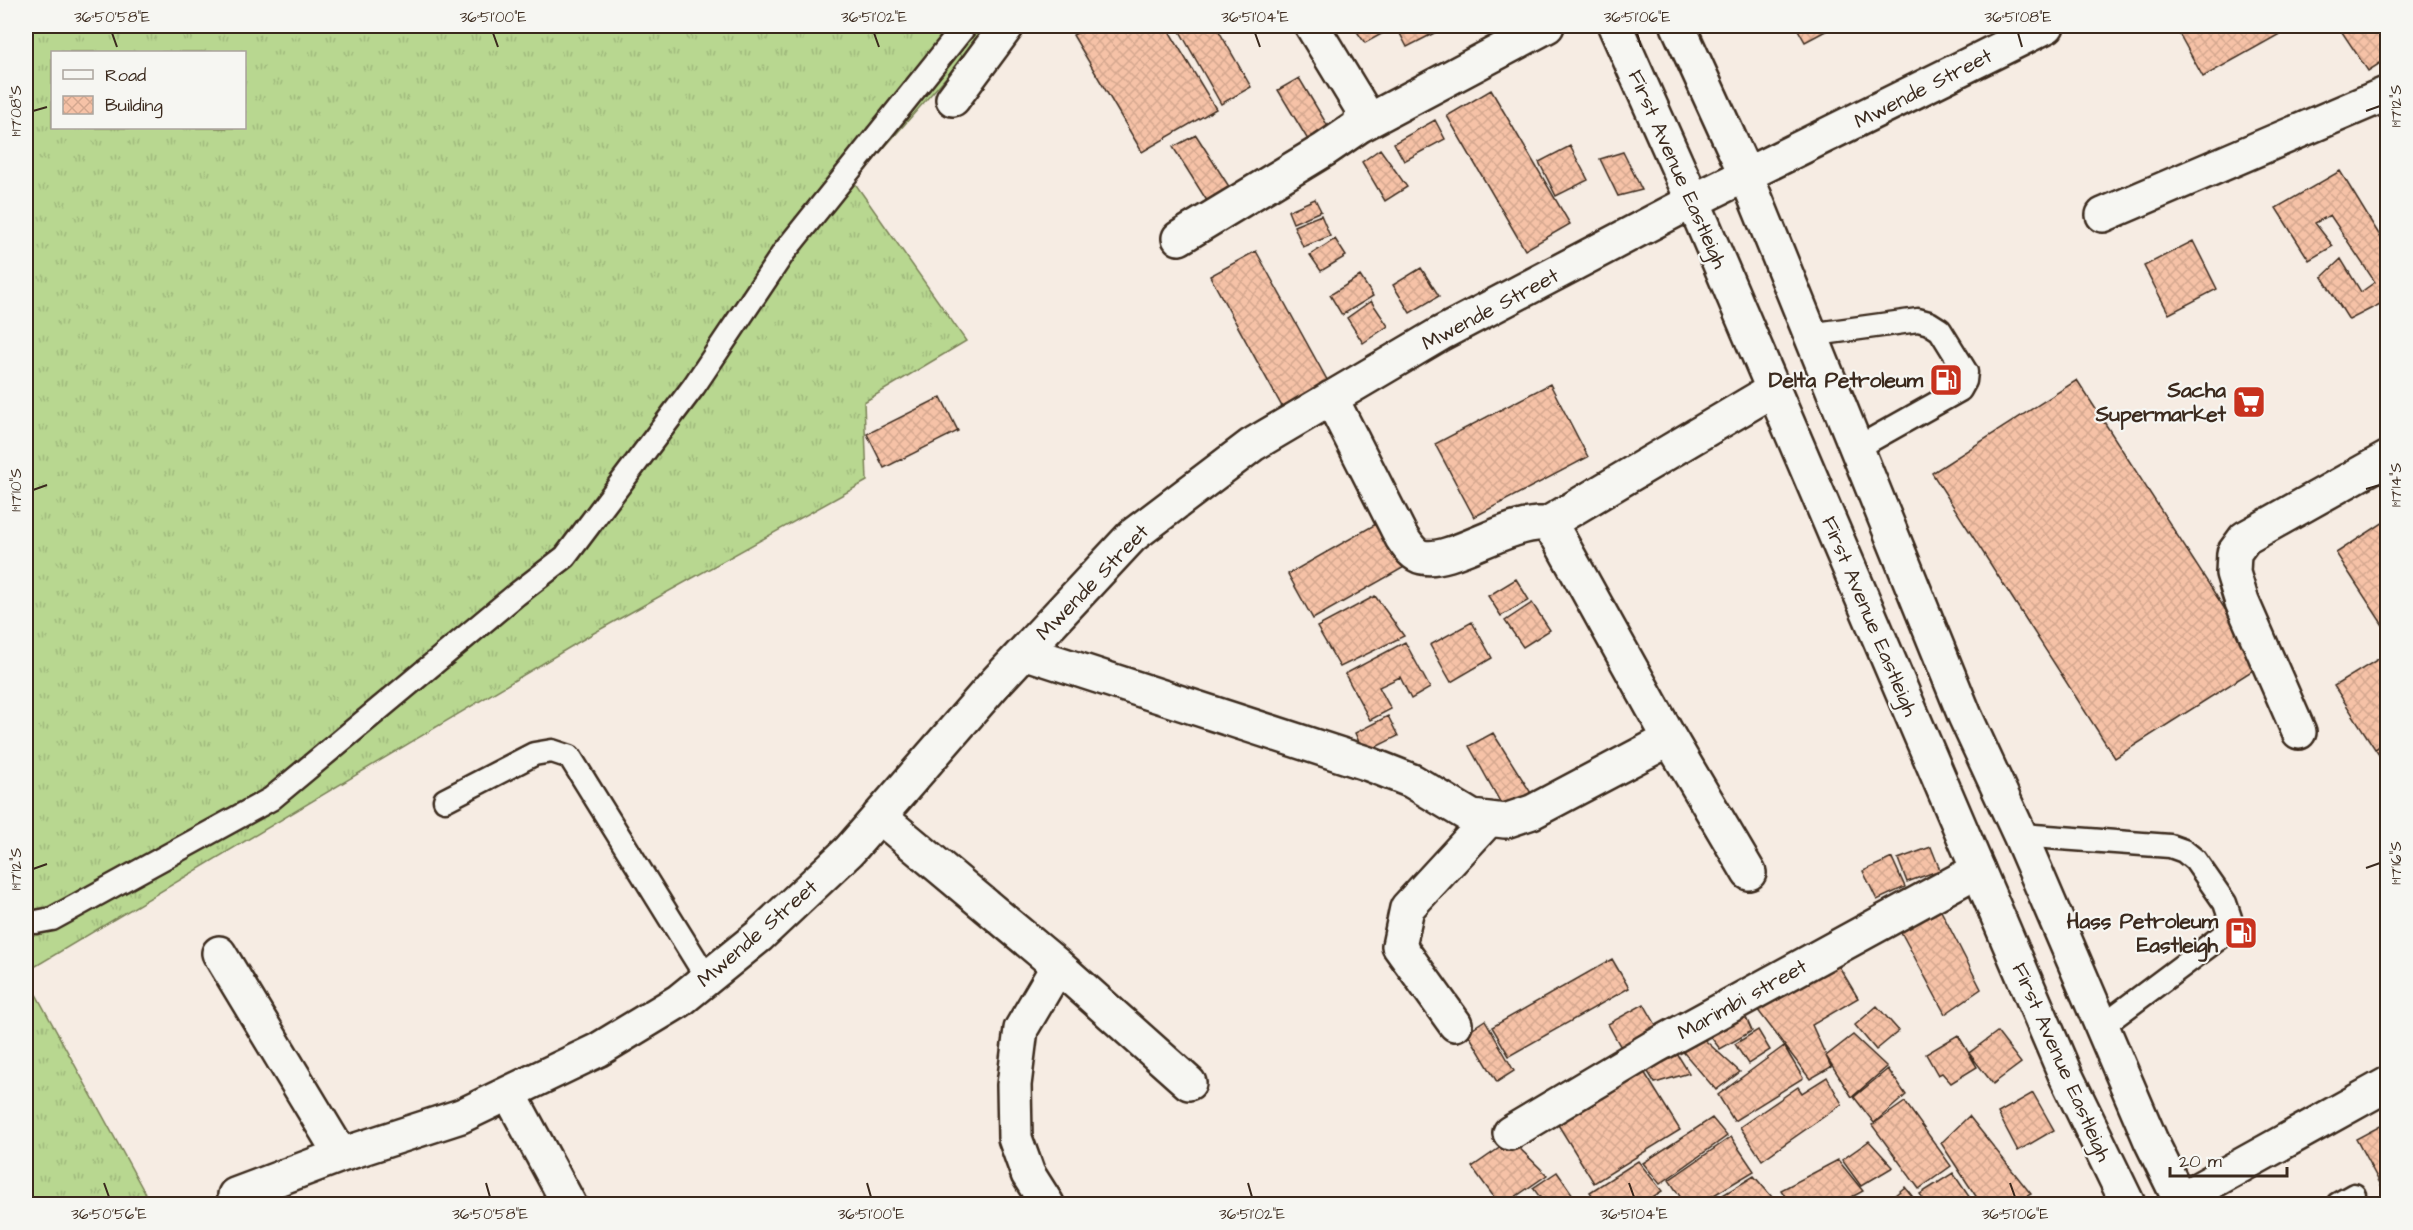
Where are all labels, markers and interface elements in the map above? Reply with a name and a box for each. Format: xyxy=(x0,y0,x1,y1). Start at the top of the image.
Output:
text: 36°50'58"E xyxy=(74,7,150,28)
text: 36°51'00"E xyxy=(460,7,526,28)
text: 36°51'02"E xyxy=(841,7,907,28)
text: 36°51'04"E xyxy=(1221,7,1289,28)
text: 36°51'06"E xyxy=(1604,7,1670,28)
text: 36°51'08"E xyxy=(1985,7,2052,28)
street label: Mwende Street xyxy=(1849,41,1998,136)
legend xyxy=(51,51,246,129)
text: Road xyxy=(105,63,146,88)
street label: First Avenue Eastleigh xyxy=(1619,65,1735,274)
text: 1°17'12"S xyxy=(2386,84,2407,127)
text: 1°17'08"S xyxy=(6,85,27,137)
text: Building xyxy=(105,93,163,119)
street label: Mwende Street xyxy=(1417,261,1564,358)
fuel station icon: Delta Petroleum xyxy=(1928,362,1964,398)
place label: Delta Petroleum xyxy=(1769,366,1924,395)
place label: Sacha Supermarket xyxy=(2095,376,2227,430)
supermarket icon: Sacha Supermarket xyxy=(2231,384,2267,420)
text: 1°17'14"S xyxy=(2386,463,2407,507)
text: 1°17'10"S xyxy=(6,468,27,512)
street label: First Avenue Eastleigh xyxy=(1812,512,1925,722)
street label: Mwende Street xyxy=(1029,517,1156,647)
text: 1°17'16"S xyxy=(2386,841,2407,885)
text: 1°17'12"S xyxy=(6,847,27,890)
street label: Mwende Street xyxy=(691,872,824,994)
place label: Hass Petroleum Eastleigh xyxy=(2067,907,2219,962)
fuel station icon: Hass Petroleum Eastleigh xyxy=(2223,915,2259,951)
street label: Marimbi street xyxy=(1672,952,1813,1047)
street label: First Avenue Eastleigh xyxy=(2003,958,2119,1167)
scale bar xyxy=(2170,1140,2287,1178)
text: 20 m xyxy=(2179,1149,2222,1174)
text: 36°50'56"E xyxy=(71,1204,147,1225)
text: 36°50'58"E xyxy=(452,1204,528,1225)
text: 36°51'00"E xyxy=(838,1204,904,1225)
text: 36°51'02"E xyxy=(1219,1204,1285,1225)
text: 36°51'04"E xyxy=(1600,1204,1668,1225)
text: 36°51'06"E xyxy=(1982,1204,2048,1225)

